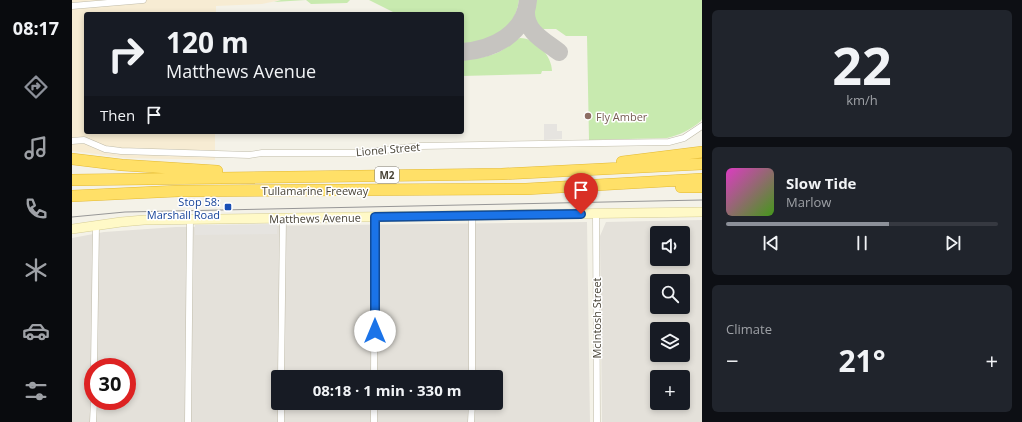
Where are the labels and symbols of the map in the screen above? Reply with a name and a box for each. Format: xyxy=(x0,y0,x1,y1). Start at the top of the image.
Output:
place label: Fly Amber xyxy=(596,109,648,124)
marker: Fly Amber xyxy=(583,111,593,121)
street label: Lionel Street xyxy=(355,139,421,159)
road number: M2 xyxy=(375,167,399,183)
pin xyxy=(564,173,598,214)
street label: Tullamarine Freeway xyxy=(262,183,369,198)
place label: Stop 58: Marshall Road xyxy=(147,194,220,222)
marker: Stop 58: Marshall Road xyxy=(223,202,233,212)
street label: Matthews Avenue xyxy=(269,210,361,226)
street label: McIntosh Street xyxy=(589,277,604,359)
position arrow xyxy=(354,310,396,352)
speed limit sign: 30 xyxy=(84,358,136,410)

